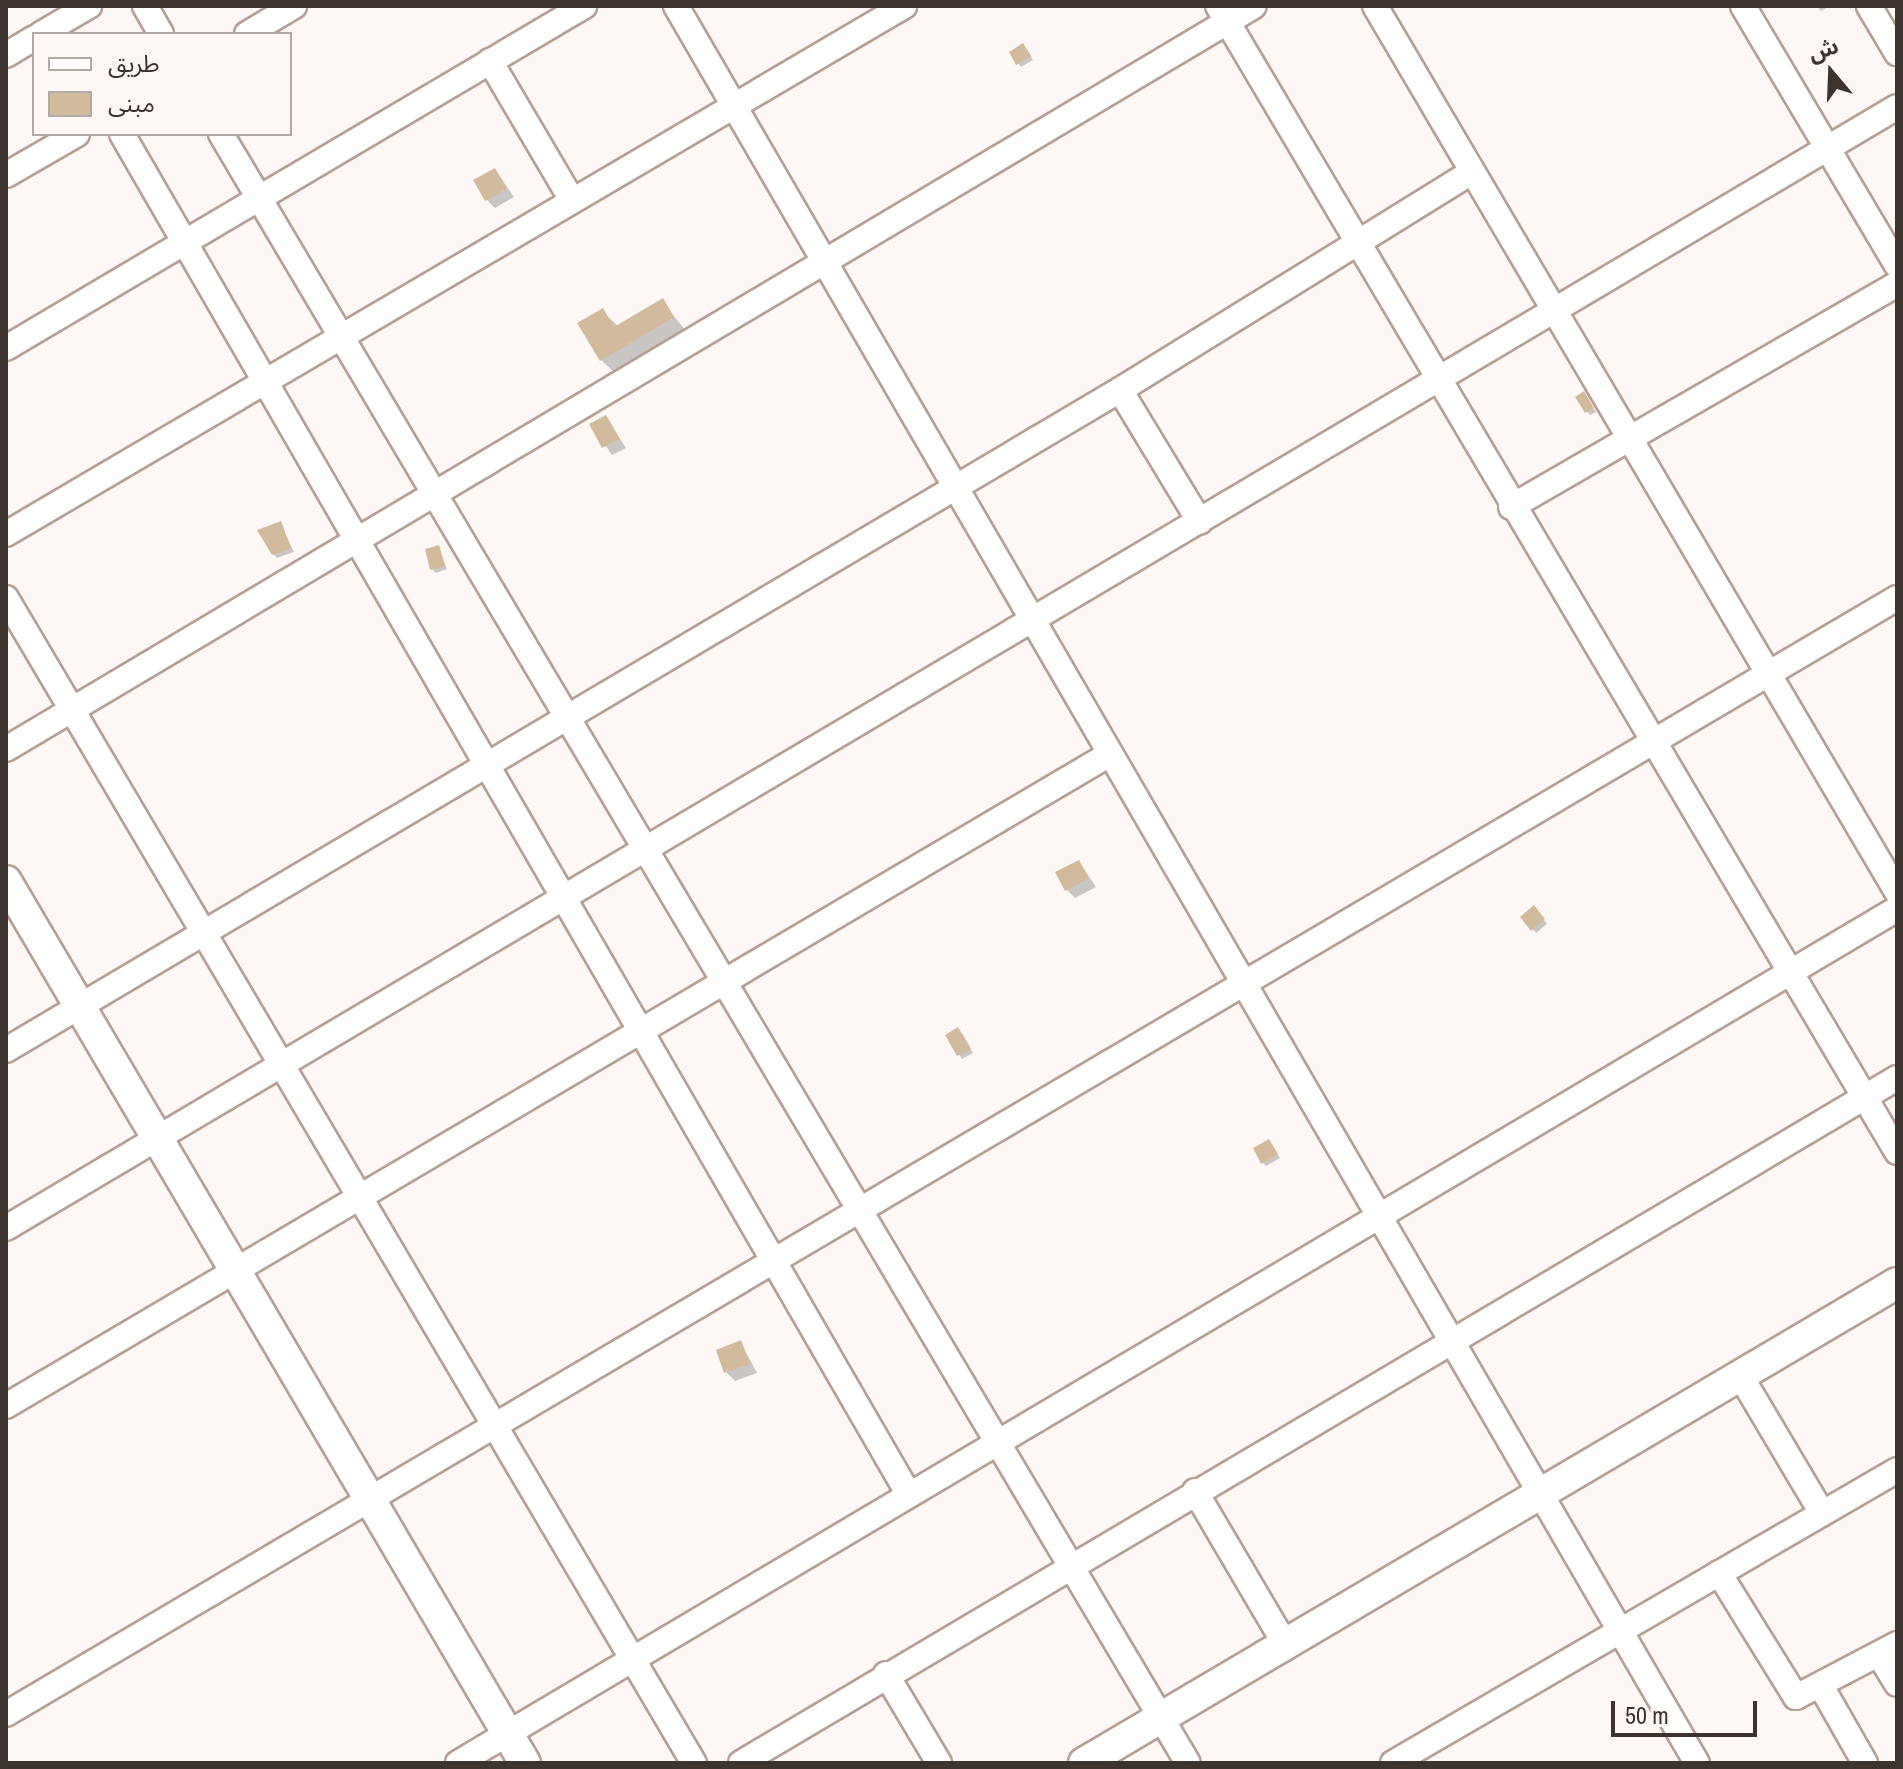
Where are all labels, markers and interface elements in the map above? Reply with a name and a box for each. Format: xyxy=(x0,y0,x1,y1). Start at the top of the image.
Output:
text: ش xyxy=(1804,30,1842,68)
legend xyxy=(32,32,292,136)
north arrow xyxy=(1791,32,1871,112)
text: طريق xyxy=(108,47,160,79)
text: مبنى xyxy=(108,87,155,119)
scale bar xyxy=(1615,1685,1761,1735)
text: 50 m xyxy=(1625,1699,1669,1731)

